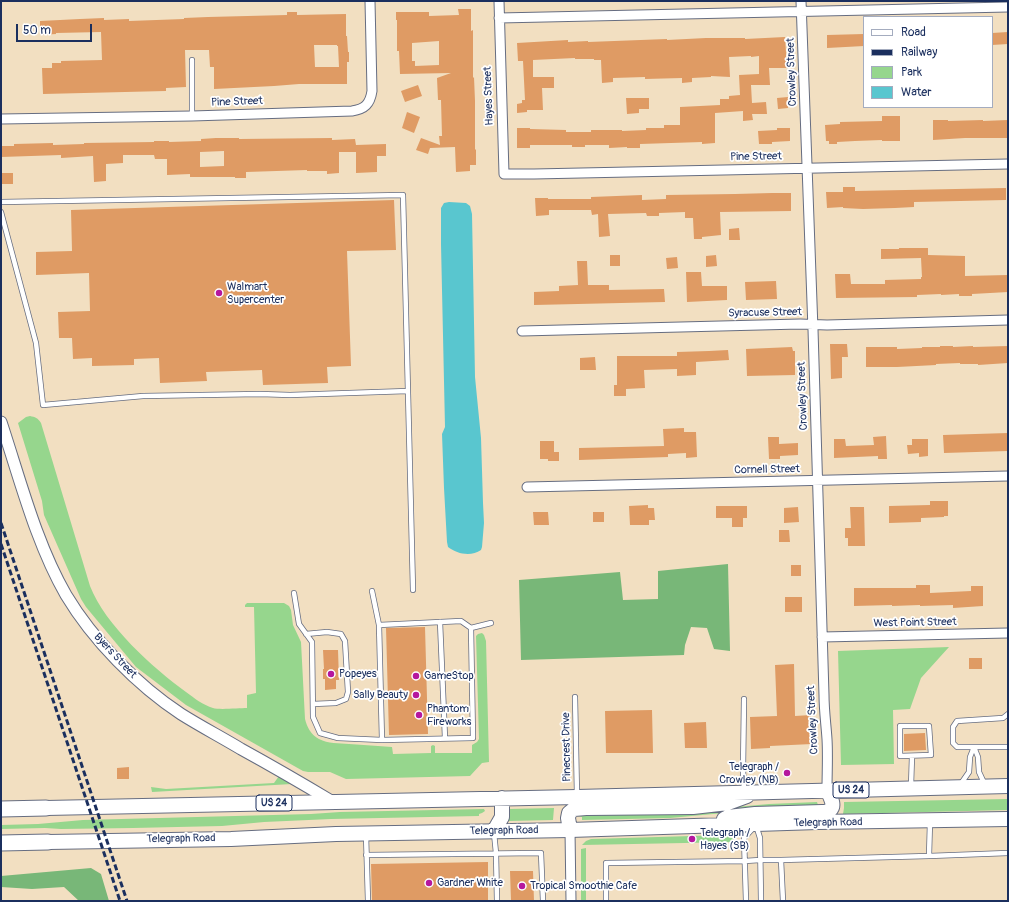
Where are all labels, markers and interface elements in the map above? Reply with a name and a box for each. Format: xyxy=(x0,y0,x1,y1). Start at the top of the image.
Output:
scale bar xyxy=(18,16,94,42)
legend xyxy=(863,16,993,108)
text: 50 m xyxy=(23,23,51,38)
text: Road xyxy=(901,25,926,40)
street label: Crowley Street xyxy=(784,37,800,107)
text: Railway xyxy=(901,45,937,60)
text: Park xyxy=(901,65,922,80)
street label: Hayes Street xyxy=(481,66,497,126)
text: Water xyxy=(901,85,932,100)
street label: Pine Street xyxy=(211,95,263,109)
street label: Pine Street xyxy=(730,150,782,164)
place label: Walmart Supercenter xyxy=(227,280,284,306)
marker: Walmart Supercenter xyxy=(214,288,224,298)
street label: Syracuse Street xyxy=(728,306,802,320)
street label: Crowley Street xyxy=(795,361,811,431)
street label: Cornell Street xyxy=(734,463,800,477)
street label: West Point Street xyxy=(873,616,957,630)
street label: Byers Street xyxy=(91,631,139,681)
place label: Popeyes xyxy=(339,667,377,681)
marker: Popeyes xyxy=(326,669,336,679)
place label: GameStop xyxy=(424,669,474,683)
marker: GameStop xyxy=(411,671,421,681)
street label: Crowley Street xyxy=(805,685,821,755)
place label: Sally Beauty xyxy=(353,688,408,702)
marker: Sally Beauty xyxy=(411,690,421,700)
place label: Phantom Fireworks xyxy=(427,702,471,728)
marker: Phantom Fireworks xyxy=(414,710,424,720)
street label: Pinecrest Drive xyxy=(560,712,574,782)
place label: Telegraph / Crowley (NB) xyxy=(719,760,779,786)
marker: Telegraph / Crowley (NB) xyxy=(782,768,792,778)
road number: US 24 xyxy=(833,782,869,798)
road number: US 24 xyxy=(256,795,292,811)
street label: Telegraph Road xyxy=(793,816,863,830)
street label: Telegraph Road xyxy=(469,824,539,838)
place label: Telegraph / Hayes (SB) xyxy=(700,826,750,852)
street label: Telegraph Road xyxy=(146,832,216,846)
marker: Telegraph / Hayes (SB) xyxy=(687,834,697,844)
place label: Gardner White xyxy=(437,876,503,890)
marker: Gardner White xyxy=(424,878,434,888)
place label: Tropical Smoothie Cafe xyxy=(530,879,637,893)
marker: Tropical Smoothie Cafe xyxy=(517,881,527,891)

